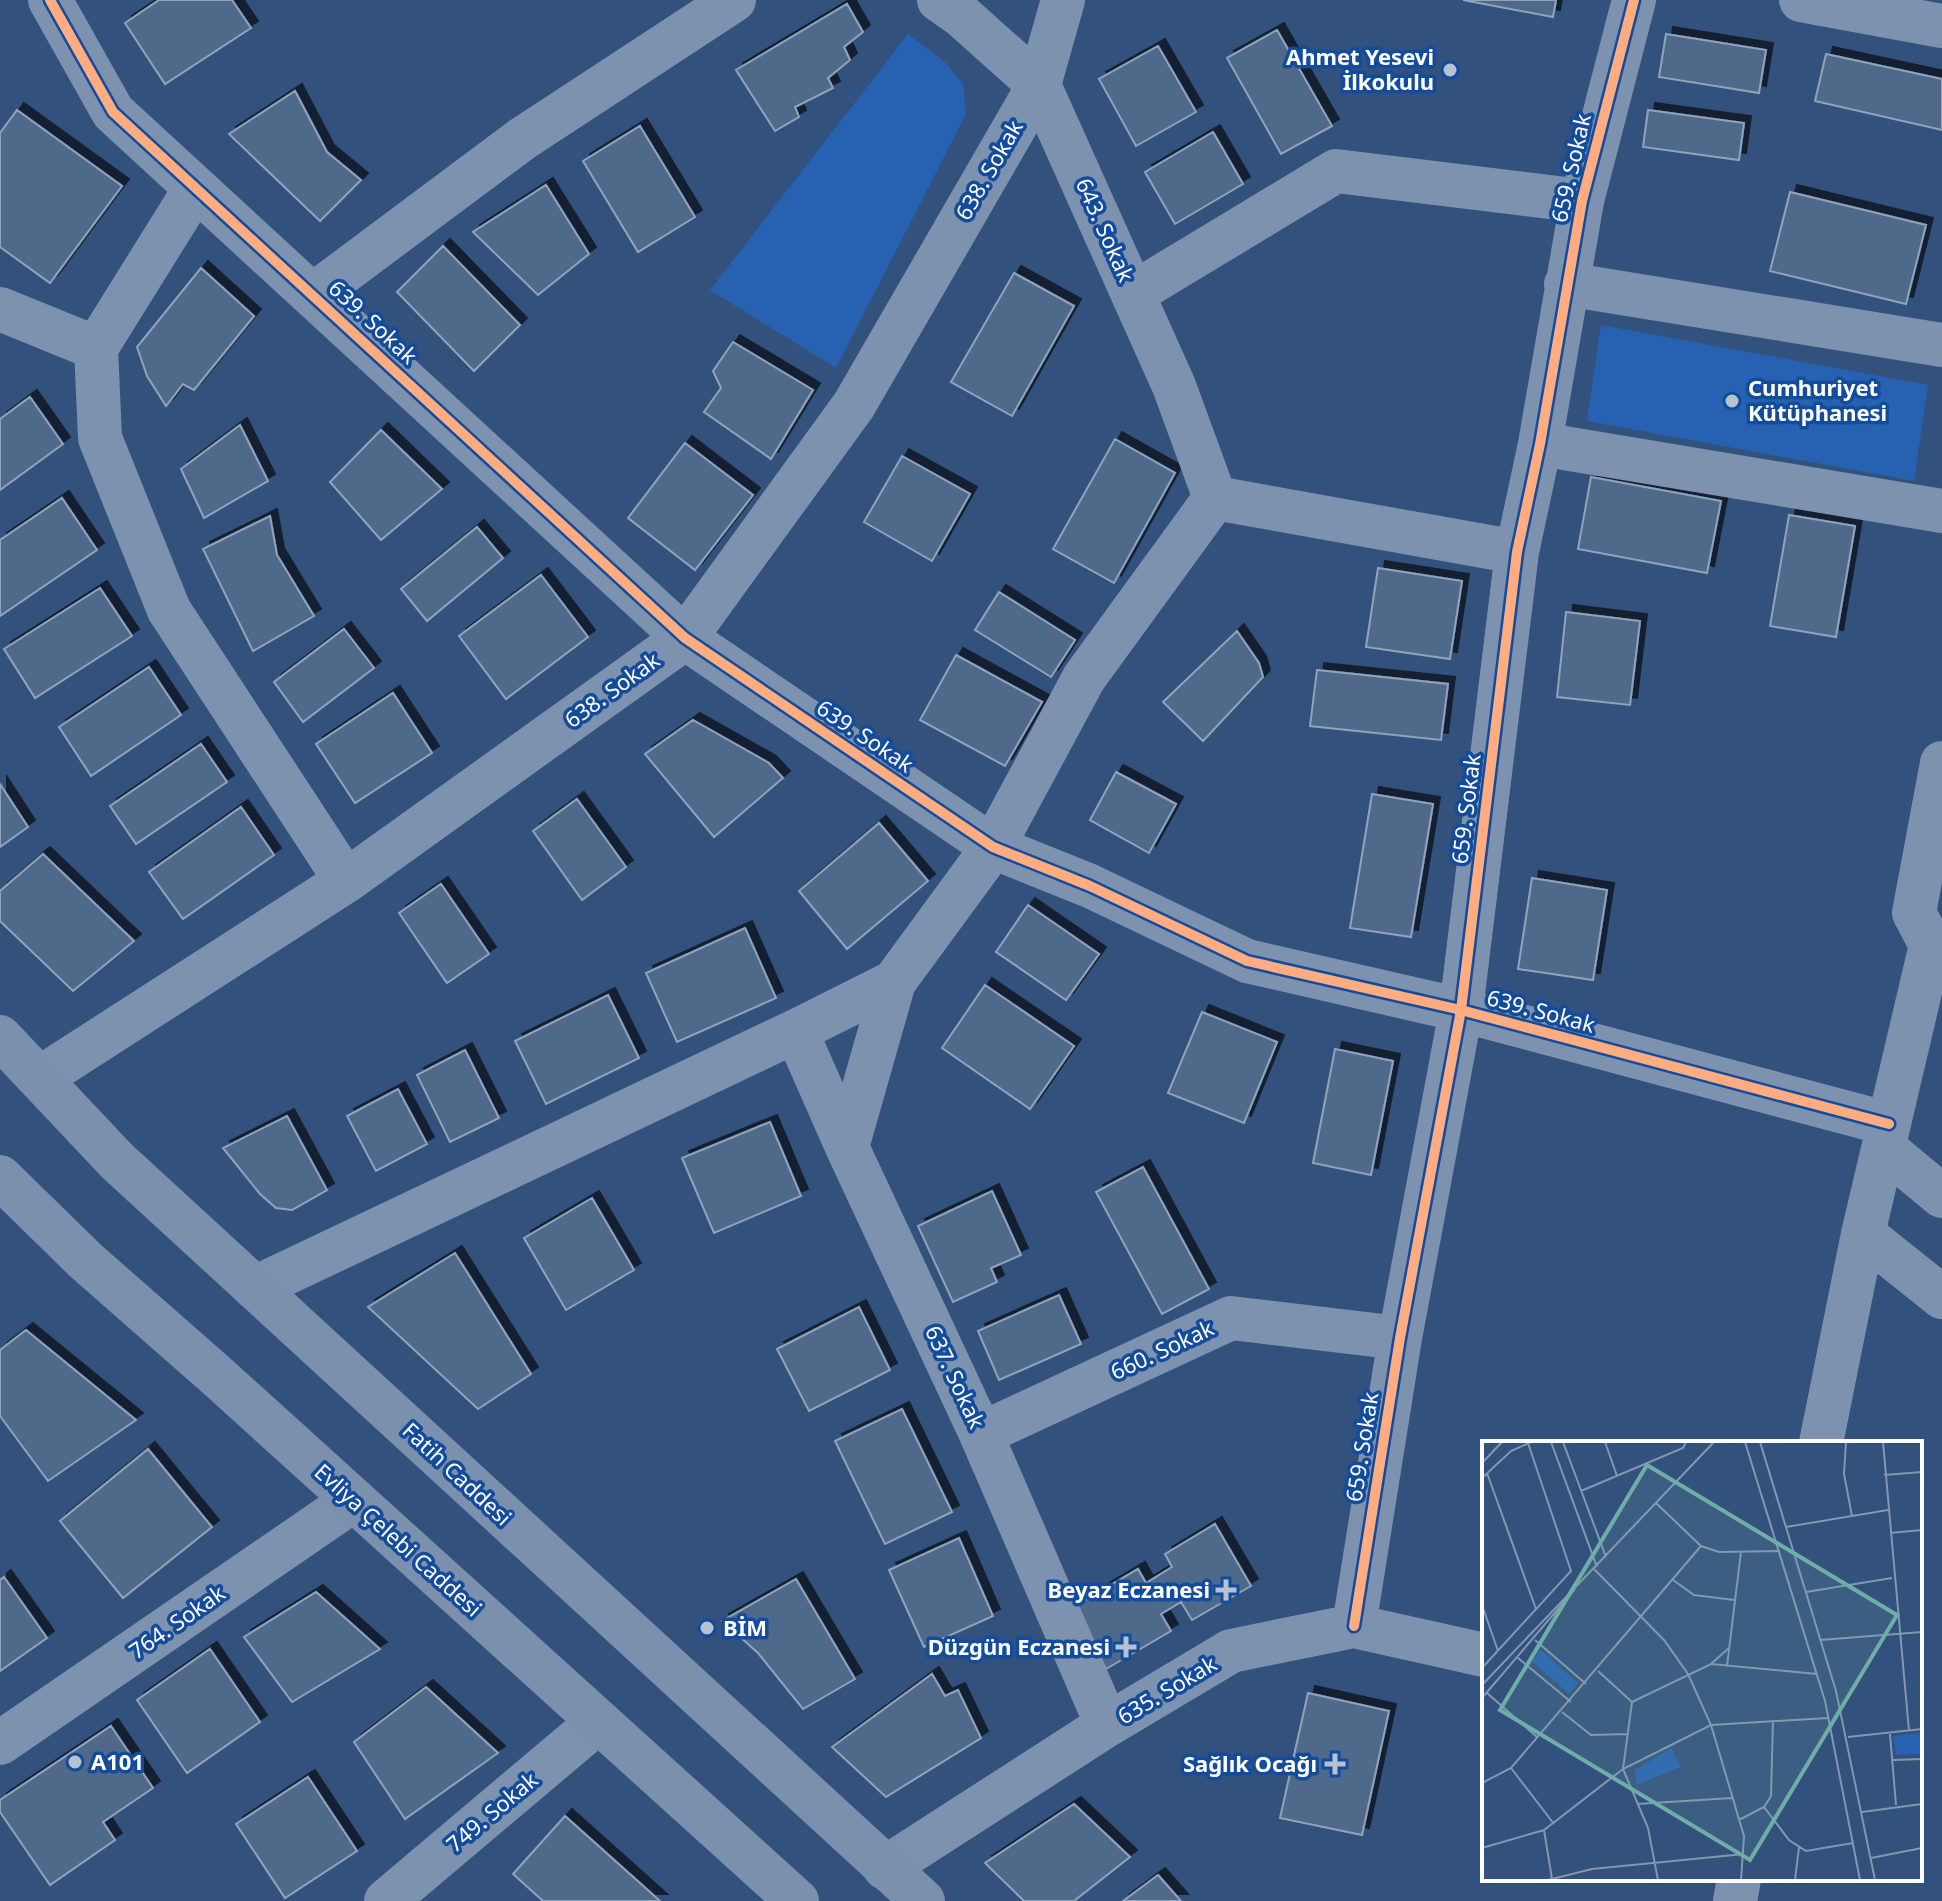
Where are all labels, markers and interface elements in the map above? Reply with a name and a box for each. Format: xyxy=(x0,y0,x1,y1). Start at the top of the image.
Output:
place label: Ahmet Yesevi İlkokulu xyxy=(1286,41,1434,96)
marker: Ahmet Yesevi İlkokulu xyxy=(1441,61,1459,79)
street label: 659. Sokak xyxy=(1543,110,1597,225)
street label: 638. Sokak xyxy=(947,114,1029,225)
street label: 643. Sokak xyxy=(1070,173,1142,286)
street label: 639. Sokak xyxy=(323,273,425,370)
place label: Cumhuriyet Kütüphanesi xyxy=(1748,372,1887,427)
marker: Cumhuriyet Kütüphanesi xyxy=(1723,392,1741,410)
street label: 638. Sokak xyxy=(558,644,665,734)
street label: 639. Sokak xyxy=(811,692,920,779)
street label: 659. Sokak xyxy=(1443,752,1487,866)
street label: 639. Sokak xyxy=(1484,981,1599,1039)
street label: 660. Sokak xyxy=(1105,1312,1218,1386)
street label: 637. Sokak xyxy=(919,1320,993,1433)
street label: 659. Sokak xyxy=(1338,1390,1385,1504)
street label: Fatih Caddesi xyxy=(397,1415,519,1532)
inset map xyxy=(1482,1441,1922,1881)
street label: Evliya Çelebi Caddesi xyxy=(309,1456,489,1622)
place label: Beyaz Eczanesi xyxy=(1048,1574,1210,1604)
street label: 764. Sokak xyxy=(123,1577,231,1665)
marker: Beyaz Eczanesi xyxy=(1217,1581,1235,1599)
place label: BİM xyxy=(723,1612,767,1642)
marker: BİM xyxy=(698,1619,716,1637)
place label: Düzgün Eczanesi xyxy=(928,1631,1110,1661)
marker: Düzgün Eczanesi xyxy=(1117,1638,1135,1656)
street label: 635. Sokak xyxy=(1111,1648,1222,1730)
place label: A101 xyxy=(91,1746,144,1776)
place label: Sağlık Ocağı xyxy=(1183,1748,1317,1778)
marker: A101 xyxy=(66,1753,84,1771)
marker: Sağlık Ocağı xyxy=(1324,1753,1346,1775)
street label: 749. Sokak xyxy=(439,1764,544,1858)

